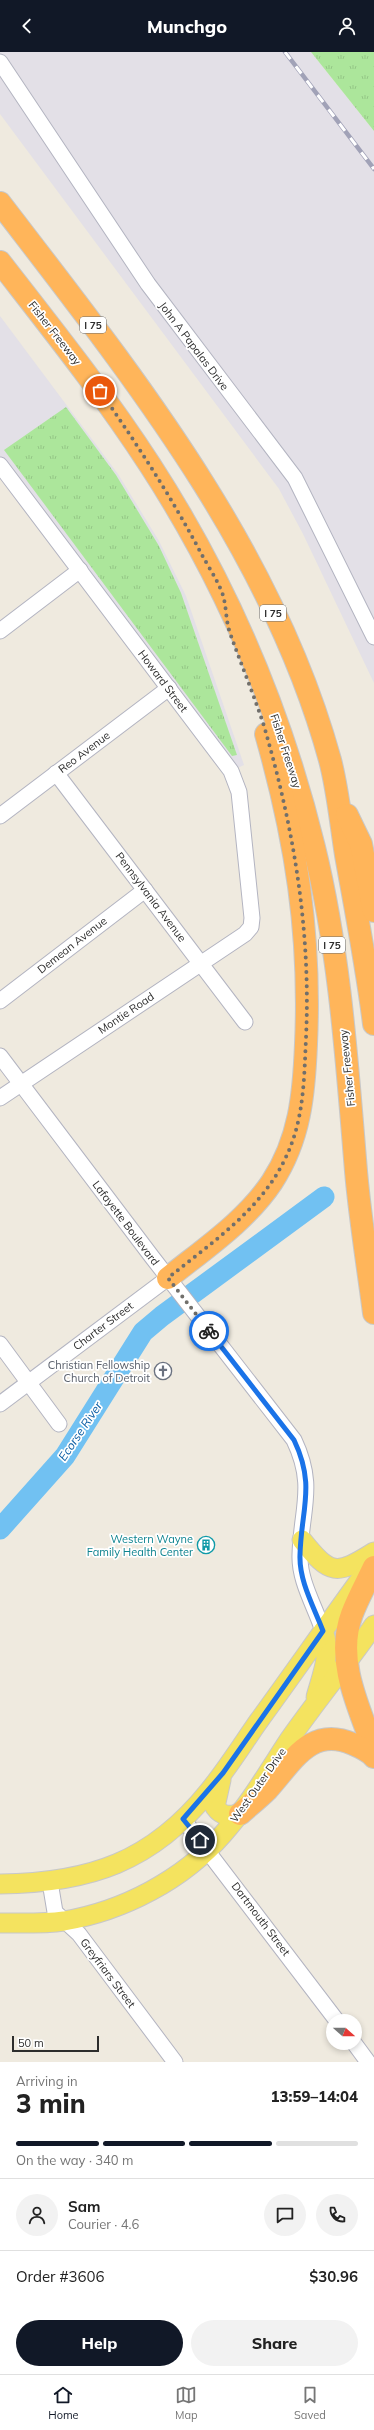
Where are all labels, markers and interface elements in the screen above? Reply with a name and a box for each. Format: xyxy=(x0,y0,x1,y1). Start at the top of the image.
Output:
icon: back xyxy=(16,15,38,37)
text: Munchgo xyxy=(147,15,227,38)
icon: person xyxy=(336,15,358,37)
street label: Fisher Freeway xyxy=(26,298,84,368)
street label: John A Papalas Drive xyxy=(156,299,232,393)
road number: I 75 xyxy=(80,317,106,333)
pin xyxy=(83,374,117,408)
icon: bag xyxy=(89,380,111,402)
road number: I 75 xyxy=(260,605,286,621)
street label: Howard Street xyxy=(135,647,191,715)
street label: Fisher Freeway xyxy=(267,712,305,790)
street label: Reo Avenue xyxy=(55,728,113,776)
street label: Pennsylvania Avenue xyxy=(113,849,189,945)
street label: Demean Avenue xyxy=(35,914,109,976)
road number: I 75 xyxy=(319,937,345,953)
street label: Montie Road xyxy=(95,989,157,1037)
street label: Fisher Freeway xyxy=(336,1029,358,1107)
street label: Lafayette Boulevard xyxy=(90,1178,162,1268)
street label: Charter Street xyxy=(70,1299,136,1353)
courier xyxy=(189,1311,229,1351)
icon: bike xyxy=(198,1320,220,1342)
place label: Christian Fellowship Church of Detroit xyxy=(48,1358,150,1385)
church icon: Christian Fellowship Church of Detroit xyxy=(153,1361,173,1381)
water label: Ecorse River xyxy=(55,1398,106,1463)
place label: Western Wayne Family Health Center xyxy=(87,1532,193,1559)
building icon: Western Wayne Family Health Center xyxy=(196,1535,216,1555)
street label: West Outer Drive xyxy=(227,1745,289,1825)
pin xyxy=(183,1823,217,1857)
icon: home xyxy=(189,1829,211,1851)
street label: Dartmouth Street xyxy=(229,1879,293,1959)
street label: Greyfriars Street xyxy=(77,1935,139,2011)
north arrow xyxy=(326,2014,362,2050)
map controls xyxy=(326,2014,362,2050)
scale bar xyxy=(12,2034,99,2053)
text: 50 m xyxy=(18,2036,44,2050)
text: Arriving in xyxy=(16,2073,78,2089)
text: 3 min xyxy=(16,2087,86,2120)
text: 13:59–14:04 xyxy=(271,2087,358,2106)
text: On the way · 340 m xyxy=(16,2152,133,2168)
button: person xyxy=(16,2194,58,2236)
button: chat xyxy=(264,2194,306,2236)
button: phone xyxy=(316,2194,358,2236)
text: Sam xyxy=(68,2197,100,2216)
text: Courier · 4.6 xyxy=(68,2216,139,2232)
text: Order #3606 xyxy=(16,2267,104,2286)
text: $30.96 xyxy=(309,2267,358,2286)
button: Help xyxy=(16,2320,183,2366)
button: Share xyxy=(191,2320,358,2366)
tab: Home xyxy=(48,2384,79,2422)
tab: Map xyxy=(175,2384,198,2422)
tab: Saved xyxy=(294,2384,326,2422)

